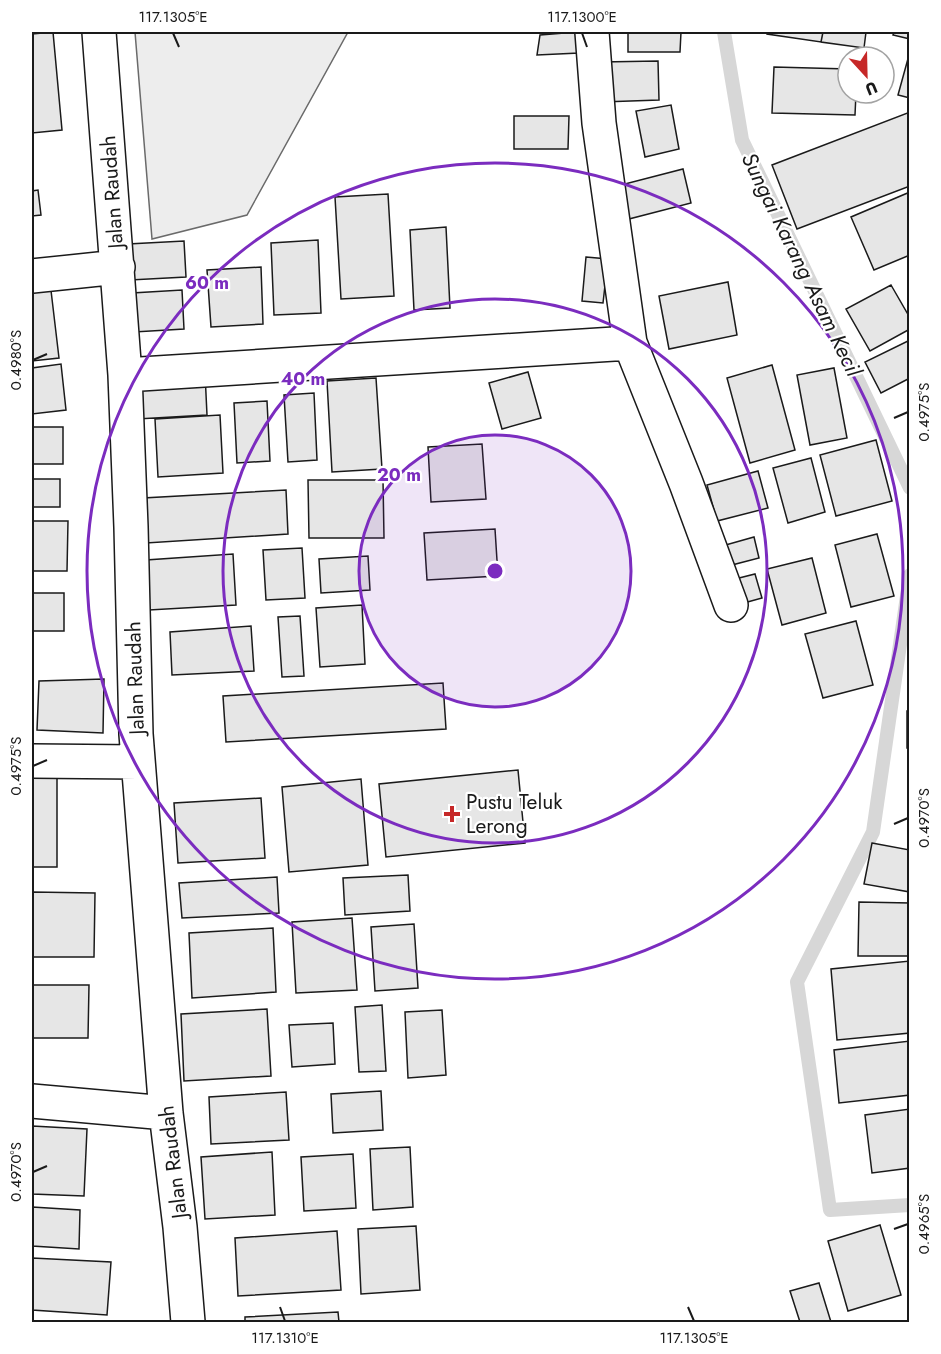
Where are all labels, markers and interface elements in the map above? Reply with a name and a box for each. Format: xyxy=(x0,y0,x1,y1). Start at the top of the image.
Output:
text: 117.1305°E xyxy=(138,6,208,28)
text: 117.1300°E xyxy=(547,6,617,28)
north arrow xyxy=(836,45,896,105)
text: U xyxy=(862,76,881,101)
street label: Jalan Raudah xyxy=(93,134,131,253)
water label: Sungai Karang Asam Kecil xyxy=(734,147,871,382)
text: 60 m xyxy=(185,270,229,296)
text: 0.4980°S xyxy=(5,330,27,390)
text: 40 m xyxy=(281,366,325,392)
text: 0.4975°S xyxy=(913,382,935,442)
text: 20 m xyxy=(377,462,421,488)
centre of rings xyxy=(485,561,505,581)
street label: Jalan Raudah xyxy=(118,621,152,738)
text: 0.4975°S xyxy=(5,736,27,796)
place label: Pustu Teluk Lerong xyxy=(466,787,563,841)
text: 0.4970°S xyxy=(913,788,935,848)
marker: Pustu Teluk Lerong xyxy=(443,805,461,823)
street label: Jalan Raudah xyxy=(151,1104,195,1223)
text: 0.4970°S xyxy=(5,1142,27,1202)
text: 0.4965°S xyxy=(913,1194,935,1254)
text: 117.1310°E xyxy=(251,1327,319,1349)
text: 117.1305°E xyxy=(659,1327,729,1349)

